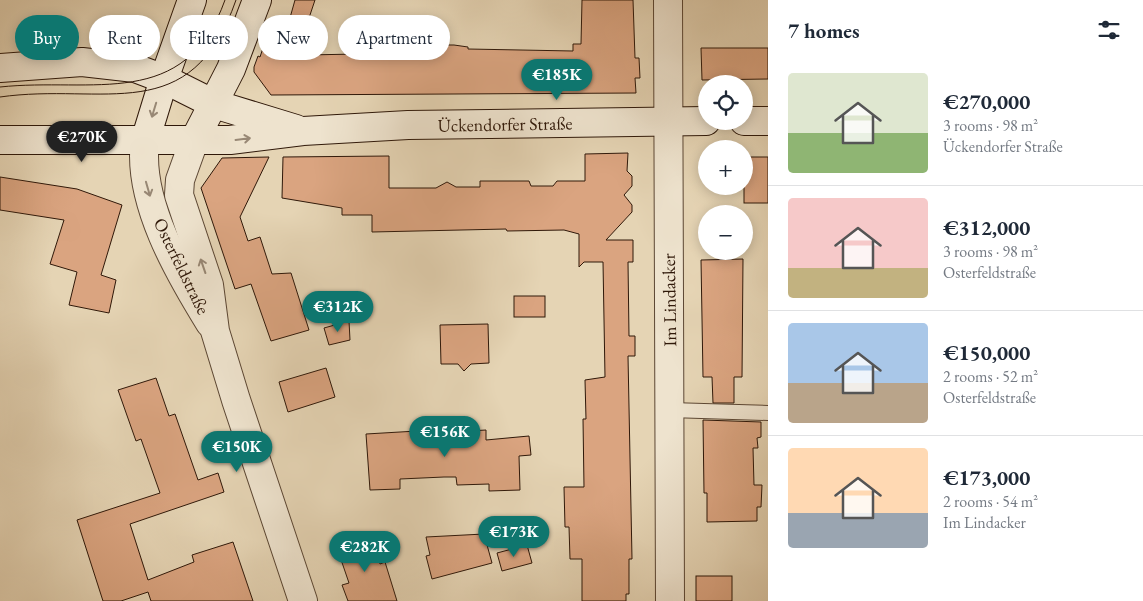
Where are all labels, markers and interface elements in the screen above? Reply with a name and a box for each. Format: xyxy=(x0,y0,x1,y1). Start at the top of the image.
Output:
chip: Buy xyxy=(15,15,79,60)
chip: Rent xyxy=(89,15,160,60)
chip: Filters xyxy=(170,15,248,60)
chip: New xyxy=(258,15,328,60)
chip: Apartment xyxy=(338,15,450,60)
icon: filters xyxy=(1095,16,1123,44)
text: 7 homes xyxy=(788,17,860,44)
pin: €185K xyxy=(522,58,592,101)
text: €185K xyxy=(532,64,582,85)
map controls xyxy=(698,75,753,260)
button: locate xyxy=(698,75,753,130)
text: €270,000 xyxy=(943,88,1030,115)
icon: home xyxy=(828,93,888,153)
one-way arrow xyxy=(149,102,159,118)
street label: Ückendorfer Straße xyxy=(437,111,573,137)
text: 3 rooms · 98 m² xyxy=(943,115,1038,136)
pin: €270K xyxy=(47,120,117,163)
text: €270K xyxy=(57,126,107,147)
one-way arrow xyxy=(234,134,250,144)
text: Ückendorfer Straße xyxy=(943,136,1063,157)
button: + xyxy=(698,140,753,195)
one-way arrow xyxy=(143,181,153,197)
button: − xyxy=(698,205,753,260)
street label: Osterfeldstraße xyxy=(149,214,215,318)
text: €312,000 xyxy=(943,214,1030,241)
icon: home xyxy=(828,218,888,278)
text: 3 rooms · 98 m² xyxy=(943,241,1038,262)
street label: Im Lindacker xyxy=(657,253,681,347)
one-way arrow xyxy=(198,259,207,274)
text: Osterfeldstraße xyxy=(943,262,1036,283)
pin: €312K xyxy=(303,290,373,333)
text: €312K xyxy=(313,296,363,317)
text: €150,000 xyxy=(943,339,1030,366)
icon: home xyxy=(828,343,888,403)
text: 2 rooms · 52 m² xyxy=(943,366,1038,387)
text: Osterfeldstraße xyxy=(943,387,1036,408)
pin: €156K xyxy=(410,416,480,458)
text: €156K xyxy=(420,421,470,442)
pin: €150K xyxy=(202,430,272,473)
text: €150K xyxy=(212,436,262,457)
text: €173,000 xyxy=(943,464,1030,491)
icon: home xyxy=(828,468,888,528)
text: 2 rooms · 54 m² xyxy=(943,491,1038,512)
text: Im Lindacker xyxy=(943,512,1026,533)
pin: €173K xyxy=(479,516,549,558)
text: €173K xyxy=(489,521,539,542)
pin: €282K xyxy=(330,530,400,573)
text: €282K xyxy=(340,536,390,557)

